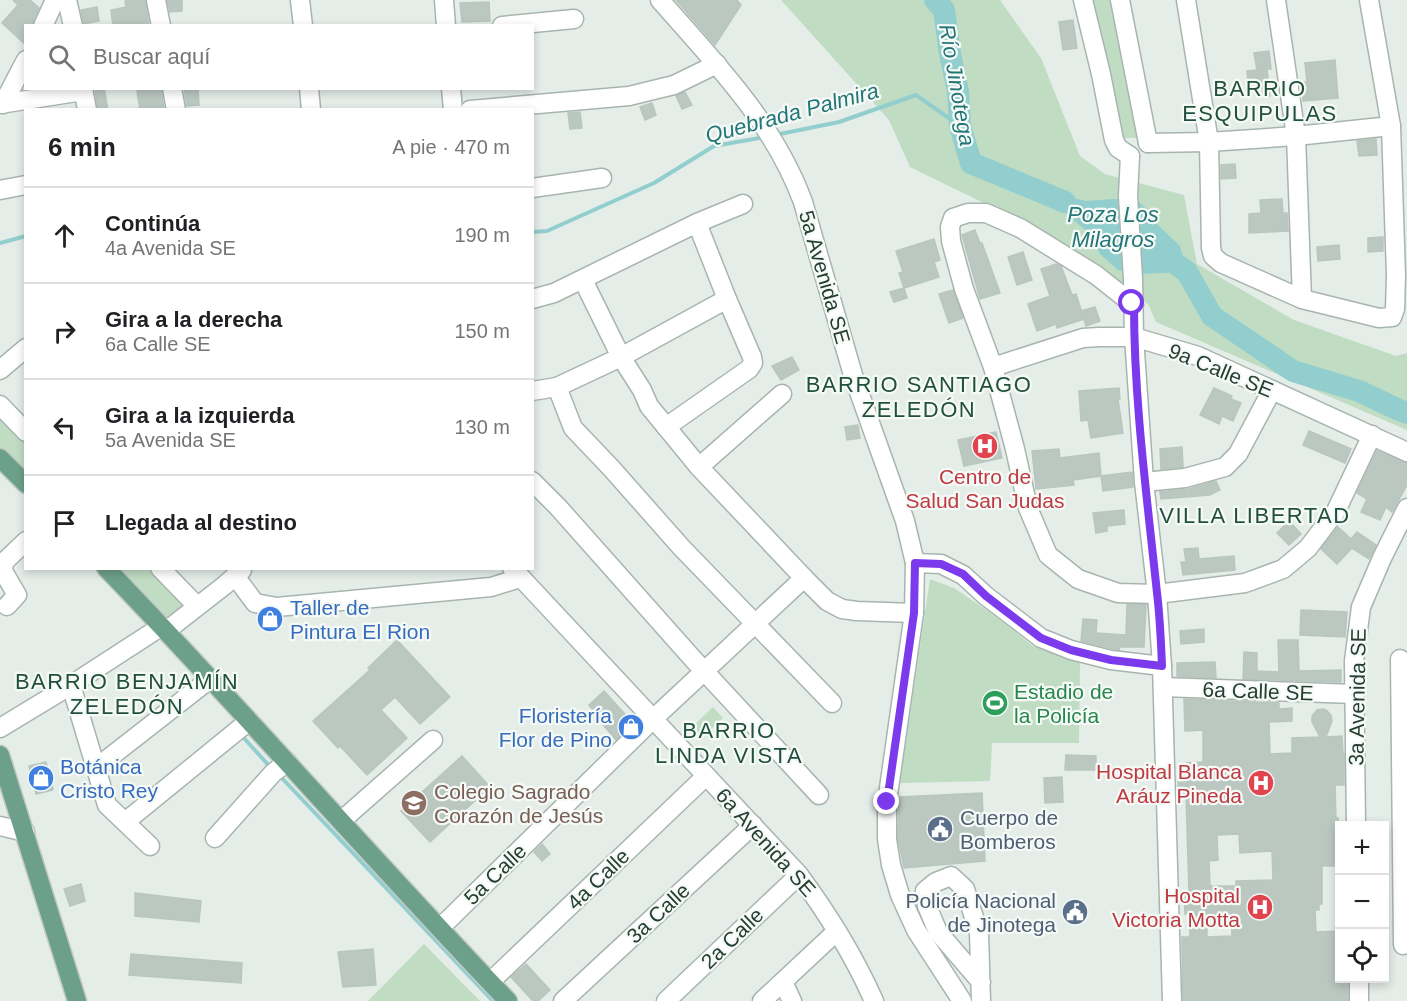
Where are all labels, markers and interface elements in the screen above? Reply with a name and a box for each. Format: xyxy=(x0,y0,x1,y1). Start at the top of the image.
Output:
water label: Río Jinotega xyxy=(934,22,980,148)
search box xyxy=(24,24,534,90)
icon: search xyxy=(45,41,78,74)
text: Buscar aquí xyxy=(93,44,210,69)
district label: BARRIO ESQUIPULAS xyxy=(1182,76,1338,126)
water label: Quebrada Palmira xyxy=(703,78,881,148)
text: 6 min xyxy=(48,132,116,162)
text: A pie · 470 m xyxy=(392,136,510,158)
water label: Poza Los Milagros xyxy=(1067,202,1159,252)
street label: 5a Avenida SE xyxy=(795,208,855,346)
text: Continúa xyxy=(105,211,200,236)
icon: ahead xyxy=(48,219,81,252)
text: 190 m xyxy=(454,224,510,246)
text: 4a Avenida SE xyxy=(105,237,236,259)
route start xyxy=(1118,289,1144,315)
text: Gira a la derecha xyxy=(105,307,282,332)
icon: right xyxy=(48,315,81,348)
text: 150 m xyxy=(454,320,510,342)
text: 6a Calle SE xyxy=(105,333,211,355)
street label: 9a Calle SE xyxy=(1165,339,1277,401)
district label: BARRIO SANTIAGO ZELEDÓN xyxy=(806,372,1032,422)
text: Gira a la izquierda xyxy=(105,403,295,428)
icon: left xyxy=(48,411,81,444)
text: 130 m xyxy=(454,416,510,438)
text: 5a Avenida SE xyxy=(105,429,236,451)
hospital icon: Centro de Salud San Judas xyxy=(970,431,1000,461)
place label: Centro de Salud San Judas xyxy=(906,465,1064,512)
district label: VILLA LIBERTAD xyxy=(1159,503,1351,528)
icon: arrive xyxy=(48,507,81,540)
text: Llegada al destino xyxy=(105,510,297,535)
place label: Taller de Pintura El Rion xyxy=(290,596,430,643)
shop icon: Taller de Pintura El Rion xyxy=(255,604,285,634)
street label: 3a Avenida SE xyxy=(1344,628,1370,766)
district label: BARRIO BENJAMÍN ZELEDÓN xyxy=(15,669,239,719)
street label: 6a Calle SE xyxy=(1202,678,1314,704)
place label: Estadio de la Policía xyxy=(1014,680,1113,727)
sports icon: Estadio de la Policía xyxy=(980,688,1010,718)
place label: Floristería Flor de Pino xyxy=(499,704,612,751)
shop icon: Floristería Flor de Pino xyxy=(616,712,646,742)
district label: BARRIO LINDA VISTA xyxy=(655,718,803,768)
place label: Botánica Cristo Rey xyxy=(60,755,159,802)
place label: Hospital Blanca Aráuz Pineda xyxy=(1096,760,1242,807)
shop icon: Botánica Cristo Rey xyxy=(26,763,56,793)
hospital icon: Hospital Blanca Aráuz Pineda xyxy=(1246,768,1276,798)
place label: Colegio Sagrado Corazón de Jesús xyxy=(434,780,603,827)
street label: 6a Avenida SE xyxy=(711,783,821,901)
school or university icon: Colegio Sagrado Corazón de Jesús xyxy=(399,788,429,818)
route end xyxy=(873,788,899,814)
place label: Cuerpo de Bomberos xyxy=(960,806,1058,853)
public building icon: Cuerpo de Bomberos xyxy=(925,814,955,844)
map controls xyxy=(1335,821,1389,983)
button: + xyxy=(1335,821,1389,875)
street label: 5a Calle xyxy=(459,839,531,909)
street label: 4a Calle xyxy=(562,844,634,914)
button: − xyxy=(1335,875,1389,929)
street label: 3a Calle xyxy=(622,878,694,948)
place label: Hospital Victoria Motta xyxy=(1112,884,1240,931)
place label: Policía Nacional de Jinotega xyxy=(905,889,1056,936)
hospital icon: Hospital Victoria Motta xyxy=(1245,892,1275,922)
public building icon: Policía Nacional de Jinotega xyxy=(1060,897,1090,927)
street label: 2a Calle xyxy=(696,903,768,973)
button: locate xyxy=(1335,929,1389,983)

